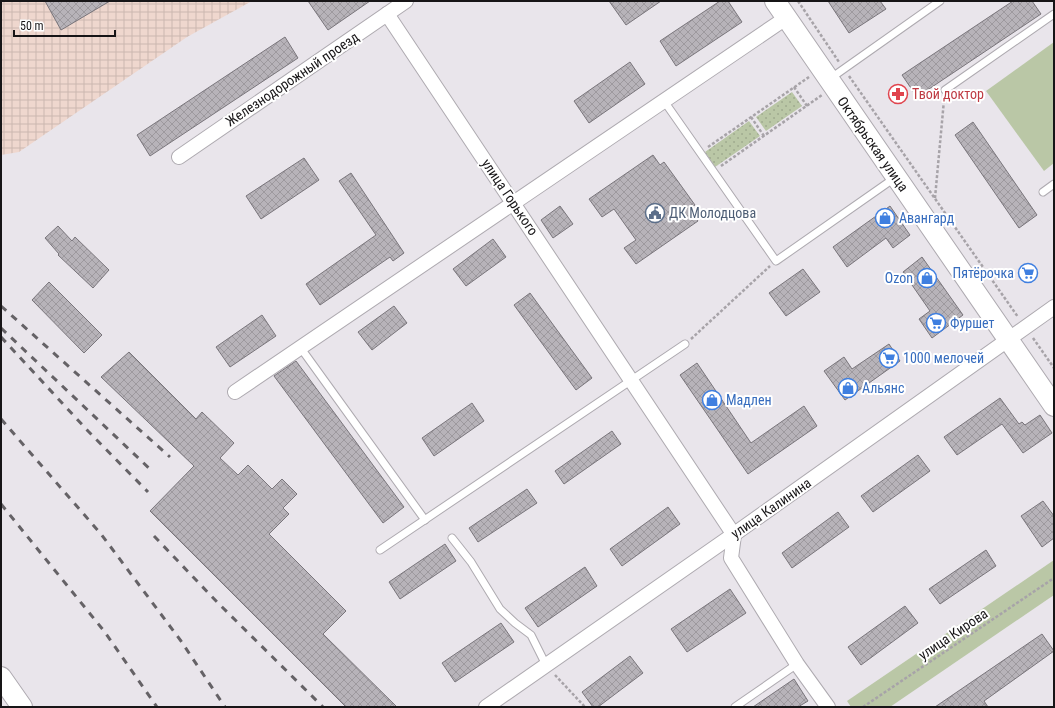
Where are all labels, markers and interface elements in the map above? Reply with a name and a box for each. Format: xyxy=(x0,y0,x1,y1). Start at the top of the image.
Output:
scale bar xyxy=(14,12,115,38)
text: 50 m xyxy=(20,19,44,33)
street label: Железнодорожный проезд xyxy=(222,28,362,130)
pharmacy icon: Твой доктор xyxy=(887,83,909,105)
place label: Твой доктор xyxy=(912,86,984,102)
street label: Октябрьская улица xyxy=(834,94,912,194)
street label: улица Горького xyxy=(478,156,542,238)
public building icon: ДК Молодцова xyxy=(644,202,666,224)
place label: ДК Молодцова xyxy=(669,205,756,221)
shop icon: Авангард xyxy=(874,207,896,229)
place label: Авангард xyxy=(899,210,955,226)
supermarket icon: Пятёрочка xyxy=(1017,262,1039,284)
place label: Пятёрочка xyxy=(953,265,1014,281)
shop icon: Ozon xyxy=(916,267,938,289)
place label: Ozon xyxy=(885,270,913,286)
supermarket icon: Фуршет xyxy=(925,312,947,334)
place label: Фуршет xyxy=(950,315,995,331)
supermarket icon: 1000 мелочей xyxy=(878,347,900,369)
place label: 1000 мелочей xyxy=(903,350,984,366)
shop icon: Альянс xyxy=(837,377,859,399)
place label: Альянс xyxy=(862,380,904,396)
shop icon: Мадлен xyxy=(701,389,723,411)
place label: Мадлен xyxy=(726,392,772,408)
street label: улица Калинина xyxy=(728,474,814,542)
street label: улица Кирова xyxy=(916,605,990,663)

